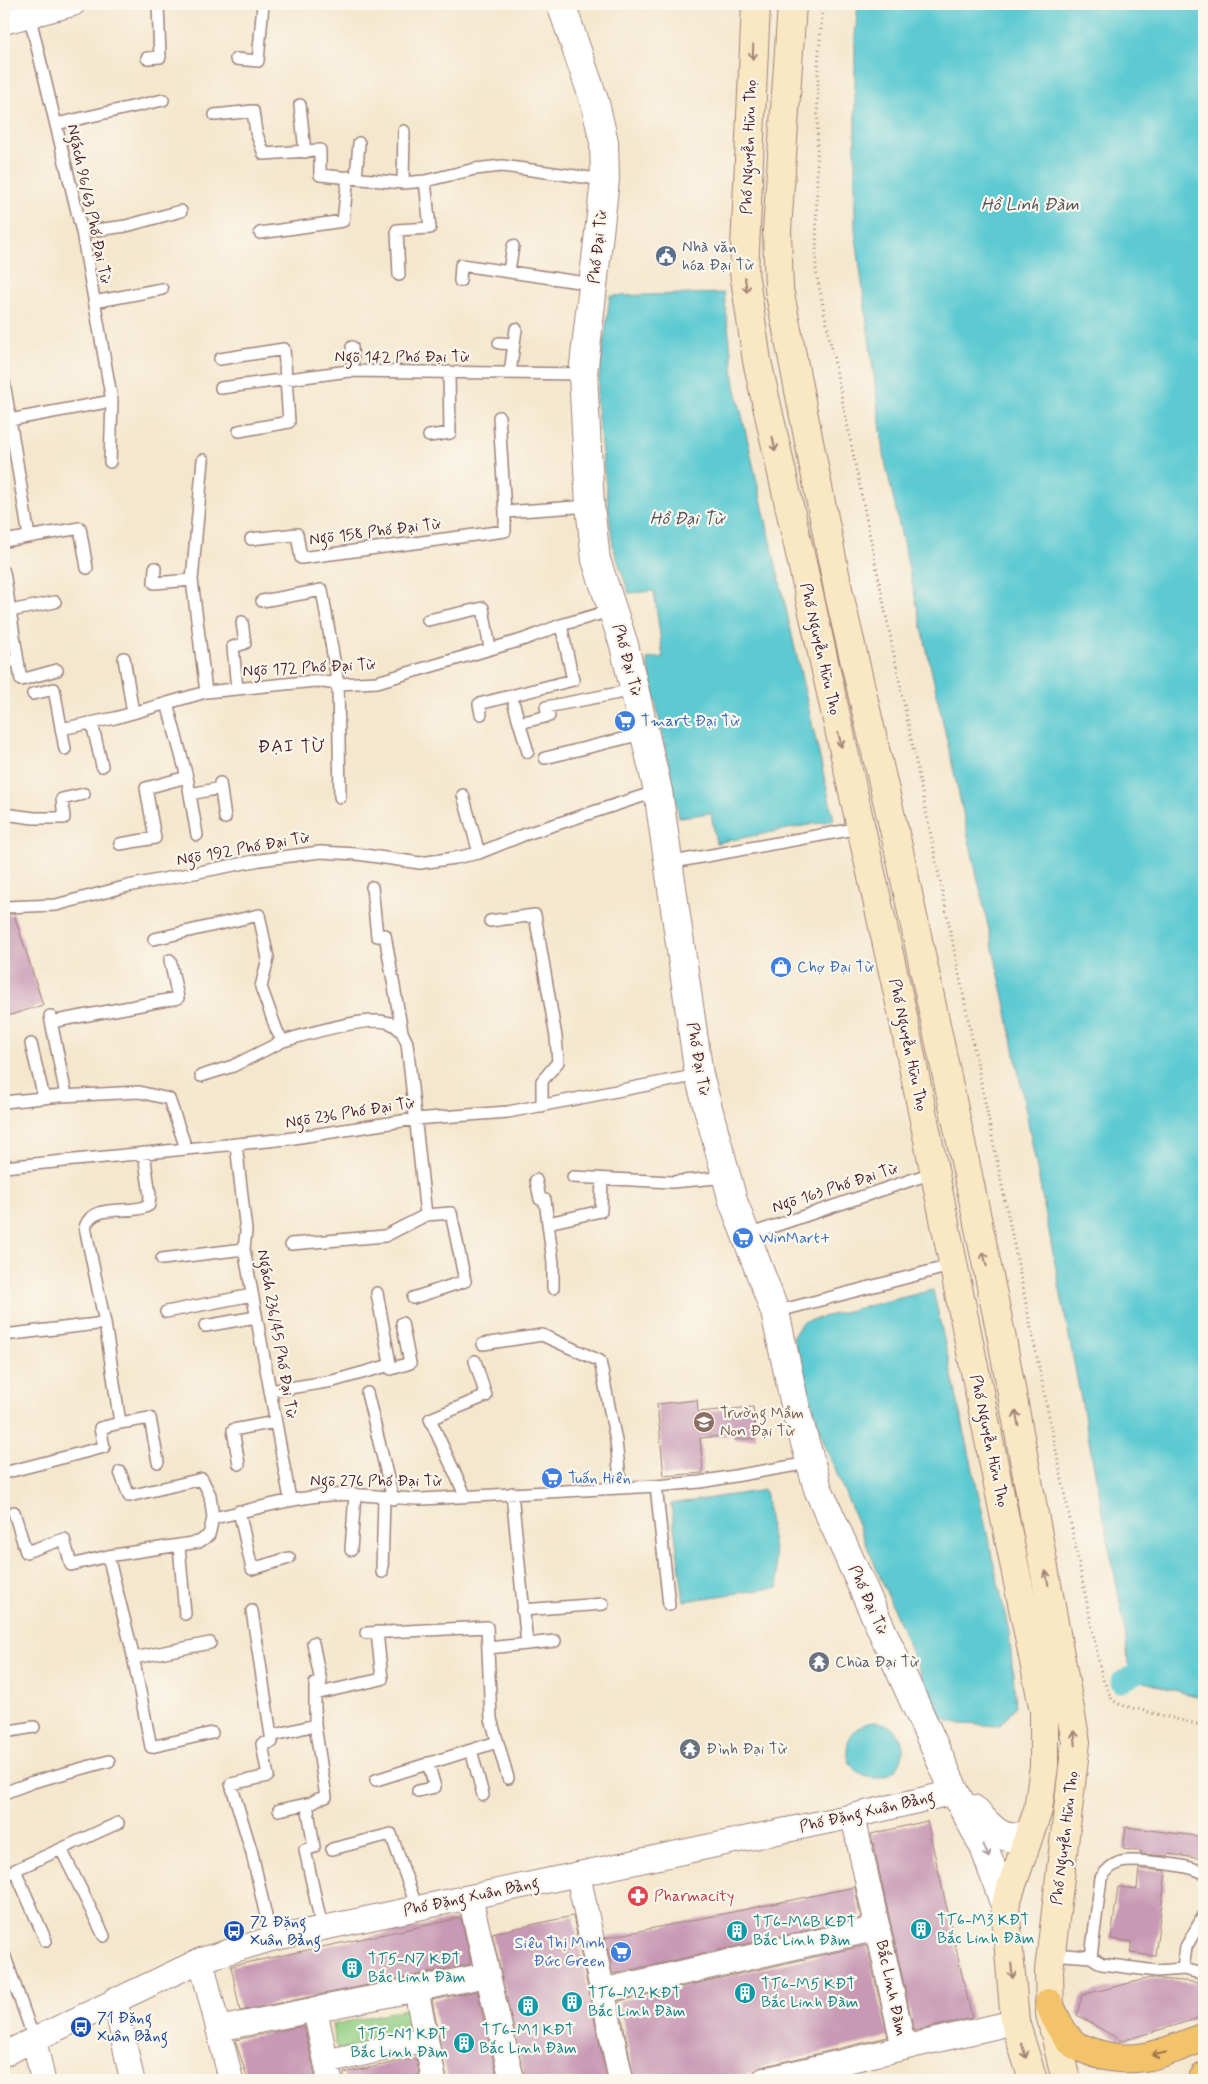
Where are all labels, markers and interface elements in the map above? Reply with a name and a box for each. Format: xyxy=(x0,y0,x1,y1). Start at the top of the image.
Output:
one-way arrow xyxy=(749,44,758,60)
street label: Phố Nguyễn Hữu Thọ xyxy=(736,79,763,215)
street label: Ngách 96/63 Phố Đại Từ xyxy=(61,122,116,286)
water label: Hồ Linh Đàm xyxy=(981,193,1079,217)
street label: Phố Đại Từ xyxy=(584,209,612,285)
place label: Nhà văn hóa Đại Từ xyxy=(682,237,754,276)
public building icon: Nhà văn hóa Đại Từ xyxy=(654,244,678,268)
one-way arrow xyxy=(741,276,751,292)
street label: Ngõ 142 Phố Đại Từ xyxy=(335,347,469,369)
one-way arrow xyxy=(770,436,780,452)
water label: Hồ Đại Từ xyxy=(650,507,726,531)
street label: Ngõ 158 Phố Đại Từ xyxy=(308,513,442,552)
street label: Phố Nguyễn Hữu Thọ xyxy=(794,581,845,717)
street label: Phố Đại Từ xyxy=(607,621,647,699)
street label: Ngõ 172 Phố Đại Từ xyxy=(242,654,376,683)
supermarket icon: Tmart Đại Từ xyxy=(613,709,637,733)
place label: Tmart Đại Từ xyxy=(641,711,740,732)
one-way arrow xyxy=(836,731,845,747)
district label: ĐẠI TỪ xyxy=(258,735,326,759)
street label: Ngõ 192 Phố Đại Từ xyxy=(175,827,311,872)
shop icon: Chợ Đại Từ xyxy=(769,955,793,979)
place label: Chợ Đại Từ xyxy=(797,957,874,978)
street label: Phố Nguyễn Hữu Thọ xyxy=(883,977,932,1113)
street label: Phố Đại Từ xyxy=(681,1021,715,1097)
street label: Ngõ 236 Phố Đại Từ xyxy=(284,1092,416,1135)
street label: Ngõ 163 Phố Đại Từ xyxy=(769,1158,901,1219)
supermarket icon: WinMart+ xyxy=(731,1226,755,1250)
place label: WinMart+ xyxy=(759,1228,831,1249)
street label: Ngách 236/45 Phố Đại Từ xyxy=(251,1248,302,1420)
one-way arrow xyxy=(980,1251,990,1267)
street label: Phố Nguyễn Hữu Thọ xyxy=(964,1373,1013,1509)
place label: Trường Mầm Non Đại Từ xyxy=(720,1403,804,1442)
school or university icon: Trường Mầm Non Đại Từ xyxy=(692,1410,716,1434)
one-way arrow xyxy=(1011,1411,1021,1427)
supermarket icon: Tuấn Hiên xyxy=(540,1466,564,1490)
place label: Tuấn Hiên xyxy=(568,1468,631,1489)
street label: Ngõ 276 Phố Đại Từ xyxy=(310,1471,442,1493)
street label: Phố Đại Từ xyxy=(843,1562,893,1638)
one-way arrow xyxy=(1041,1570,1051,1586)
temple icon: Chùa Đại Từ xyxy=(807,1650,831,1674)
place label: Chùa Đại Từ xyxy=(835,1652,919,1673)
one-way arrow xyxy=(1070,1730,1080,1746)
temple icon: Đình Đại Từ xyxy=(678,1737,702,1761)
place label: Đình Đại Từ xyxy=(706,1739,787,1760)
street label: Phố Nguyễn Hữu Thọ xyxy=(1046,1770,1085,1906)
street label: Phố Đặng Xuân Bảng xyxy=(797,1786,937,1839)
one-way arrow xyxy=(981,1843,991,1858)
street label: Phố Đặng Xuân Bảng xyxy=(401,1872,541,1923)
pharmacy icon: Pharmacity xyxy=(626,1884,650,1908)
place label: Pharmacity xyxy=(654,1886,734,1907)
place label: TT6-M3 KĐT Bắc Linh Đàm xyxy=(937,1910,1034,1949)
place label: 72 Đặng Xuân Bảng xyxy=(250,1912,321,1952)
place label: TT6-M6B KĐT Bắc Linh Đàm xyxy=(753,1912,856,1951)
building icon: TT6-M3 KĐT Bắc Linh Đàm xyxy=(909,1917,933,1941)
bus stop icon: 72 Đặng Xuân Bảng xyxy=(222,1919,246,1943)
building icon: TT6-M6B KĐT Bắc Linh Đàm xyxy=(725,1919,749,1943)
place label: Siêu Thị Minh Đức Green xyxy=(515,1933,605,1972)
street label: Bắc Linh Đàm xyxy=(871,1938,911,2038)
supermarket icon: Siêu Thị Minh Đức Green xyxy=(609,1940,633,1964)
place label: TT5-N7 KĐT Bắc Linh Đàm xyxy=(368,1949,465,1988)
building icon: TT5-N7 KĐT Bắc Linh Đàm xyxy=(340,1956,364,1980)
one-way arrow xyxy=(1007,1962,1016,1978)
place label: TT6-M5 KĐT Bắc Linh Đàm xyxy=(761,1974,858,2013)
building icon: TT6-M5 KĐT Bắc Linh Đàm xyxy=(733,1981,757,2005)
place label: TT6-M2 KĐT Bắc Linh Đàm xyxy=(588,1983,685,2022)
building icon: TT6-M2 KĐT Bắc Linh Đàm xyxy=(560,1990,584,2014)
building icon: TT6-M1 KĐT Bắc Linh Đàm xyxy=(516,1994,540,2018)
place label: 71 Đặng Xuân Bảng xyxy=(97,2008,168,2048)
bus stop icon: 71 Đặng Xuân Bảng xyxy=(69,2015,93,2039)
place label: TT6-M1 KĐT Bắc Linh Đàm xyxy=(479,2020,577,2059)
place label: TT5-N1 KĐT Bắc Linh Đàm xyxy=(351,2024,448,2063)
building icon: TT5-N1 KĐT Bắc Linh Đàm xyxy=(452,2031,476,2055)
one-way arrow xyxy=(1020,2043,1029,2059)
one-way arrow xyxy=(1151,2050,1167,2059)

